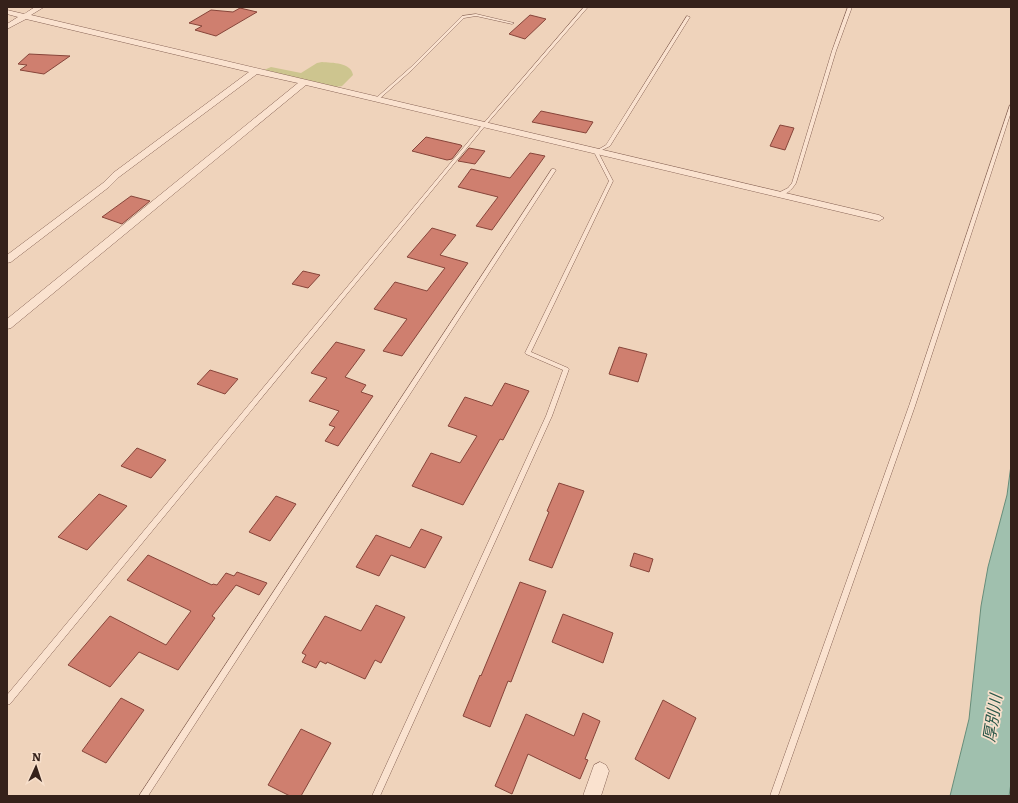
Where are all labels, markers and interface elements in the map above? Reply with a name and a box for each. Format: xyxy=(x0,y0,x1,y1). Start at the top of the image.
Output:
water label: 厚別川 xyxy=(975,690,1007,744)
north arrow xyxy=(16,747,56,787)
text: N xyxy=(32,748,42,764)

